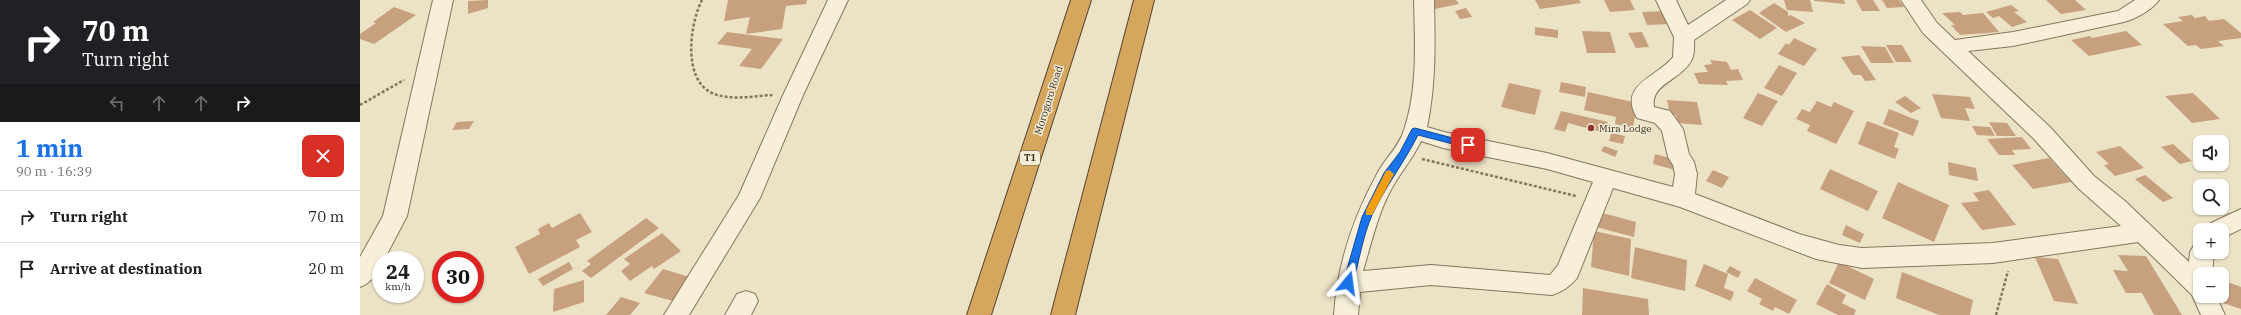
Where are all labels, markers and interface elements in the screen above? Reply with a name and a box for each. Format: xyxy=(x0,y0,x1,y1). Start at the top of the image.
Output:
text: 70 m xyxy=(82,12,149,49)
icon: right xyxy=(16,16,68,68)
text: Turn right xyxy=(82,48,169,71)
street label: Morogoro Road xyxy=(1031,64,1066,136)
icon: left xyxy=(106,92,128,114)
icon: ahead xyxy=(148,92,170,114)
icon: ahead xyxy=(190,92,212,114)
icon: right xyxy=(232,92,254,114)
place label: Mira Lodge xyxy=(1599,122,1652,135)
marker: Mira Lodge xyxy=(1586,123,1596,133)
pin xyxy=(1451,128,1485,162)
text: 1 min xyxy=(16,132,83,164)
icon: arrive xyxy=(1457,134,1479,156)
button: close xyxy=(302,135,344,177)
map controls xyxy=(2193,135,2229,303)
button: sound xyxy=(2193,135,2229,171)
road number: T1 xyxy=(1020,151,1040,165)
text: 90 m · 16:39 xyxy=(16,163,92,180)
button: search xyxy=(2193,179,2229,215)
icon: right xyxy=(16,206,38,228)
text: Turn right xyxy=(50,207,128,226)
text: 70 m xyxy=(308,207,344,226)
button: + xyxy=(2193,223,2229,259)
speed limit sign: 30 xyxy=(432,251,484,303)
icon: arrive xyxy=(16,258,38,280)
text: 24 xyxy=(386,258,410,285)
text: Arrive at destination xyxy=(50,259,202,278)
text: 20 m xyxy=(308,259,344,278)
position arrow xyxy=(1327,262,1369,304)
button: − xyxy=(2193,267,2229,303)
text: km/h xyxy=(385,280,411,293)

